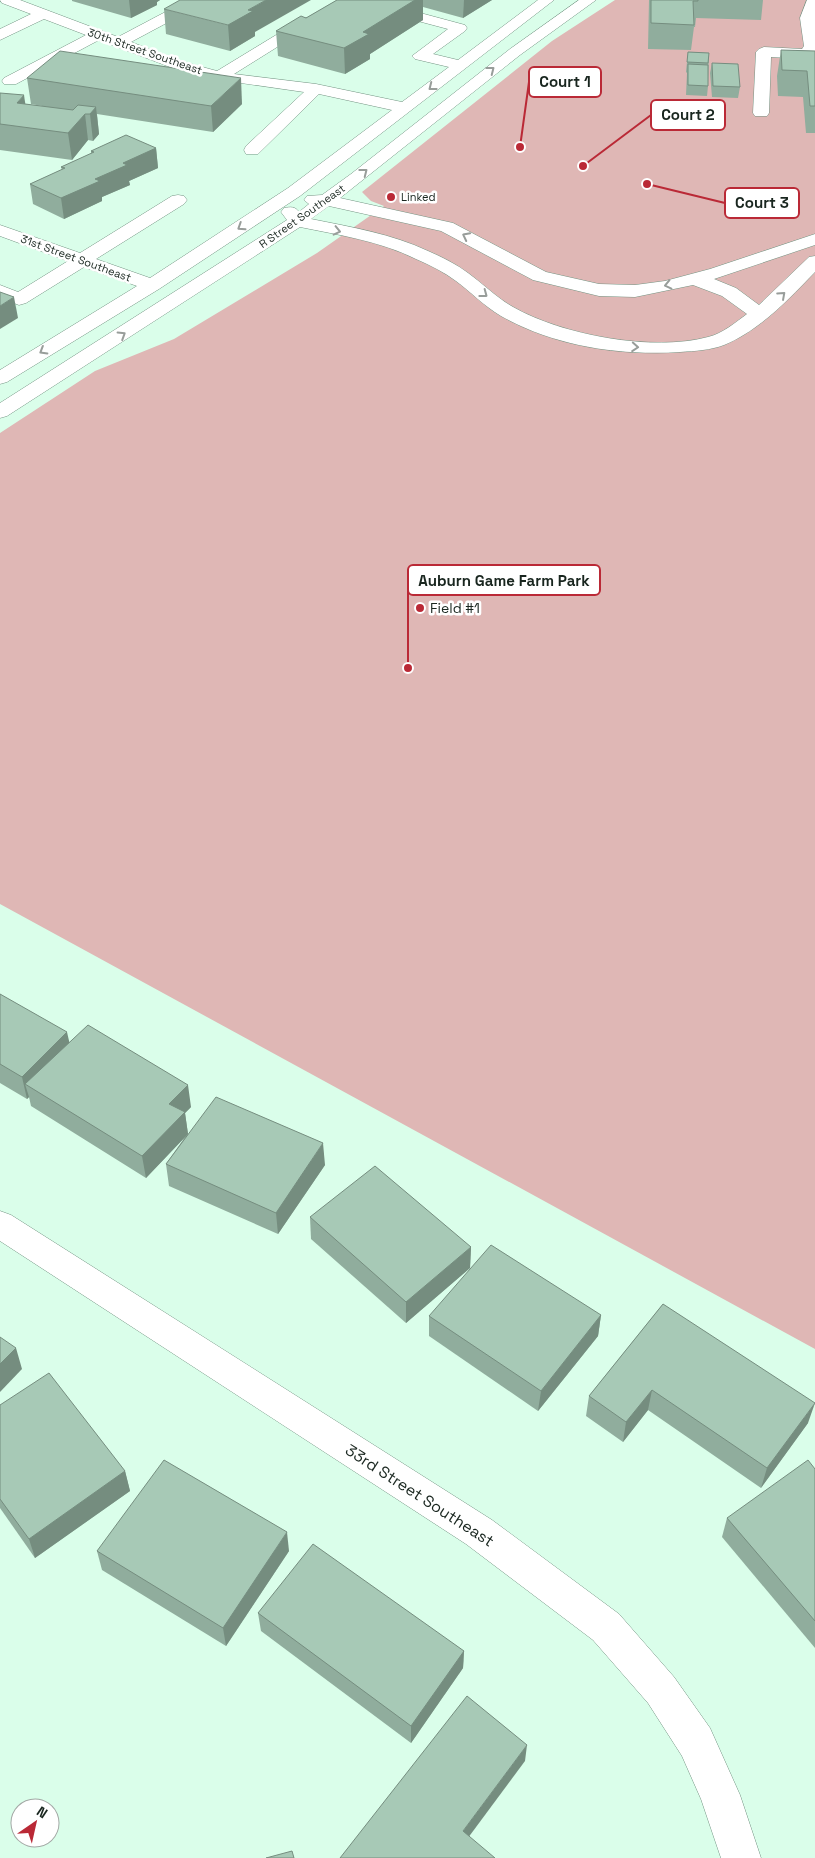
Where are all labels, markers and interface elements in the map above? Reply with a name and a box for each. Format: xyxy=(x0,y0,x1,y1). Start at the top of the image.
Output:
street label: 30th Street Southeast xyxy=(86,25,204,77)
callout: Court 1 xyxy=(529,67,601,97)
one-way arrow xyxy=(485,68,494,76)
text: Court 1 xyxy=(539,72,591,91)
one-way arrow xyxy=(429,82,438,90)
callout: Court 2 xyxy=(651,100,725,130)
text: Court 2 xyxy=(661,105,715,124)
one-way arrow xyxy=(358,169,367,177)
street label: R Street Southeast xyxy=(256,181,348,251)
callout: Court 3 xyxy=(725,188,799,218)
place label: Linked xyxy=(401,190,436,204)
marker: Linked xyxy=(385,191,397,203)
text: Court 3 xyxy=(735,193,789,212)
one-way arrow xyxy=(237,221,247,230)
one-way arrow xyxy=(332,225,340,235)
street label: 31st Street Southeast xyxy=(19,231,133,285)
one-way arrow xyxy=(462,233,471,243)
one-way arrow xyxy=(664,279,673,290)
one-way arrow xyxy=(478,289,487,297)
one-way arrow xyxy=(776,292,785,301)
one-way arrow xyxy=(116,331,125,341)
one-way arrow xyxy=(631,342,639,353)
one-way arrow xyxy=(40,344,49,354)
callout: Auburn Game Farm Park xyxy=(408,565,600,595)
text: Auburn Game Farm Park xyxy=(418,571,590,590)
place label: Field #1 xyxy=(430,599,480,617)
marker: Field #1 xyxy=(414,602,426,614)
street label: 33rd Street Southeast xyxy=(341,1439,498,1551)
north arrow xyxy=(10,1798,60,1848)
text: N xyxy=(33,1802,51,1822)

